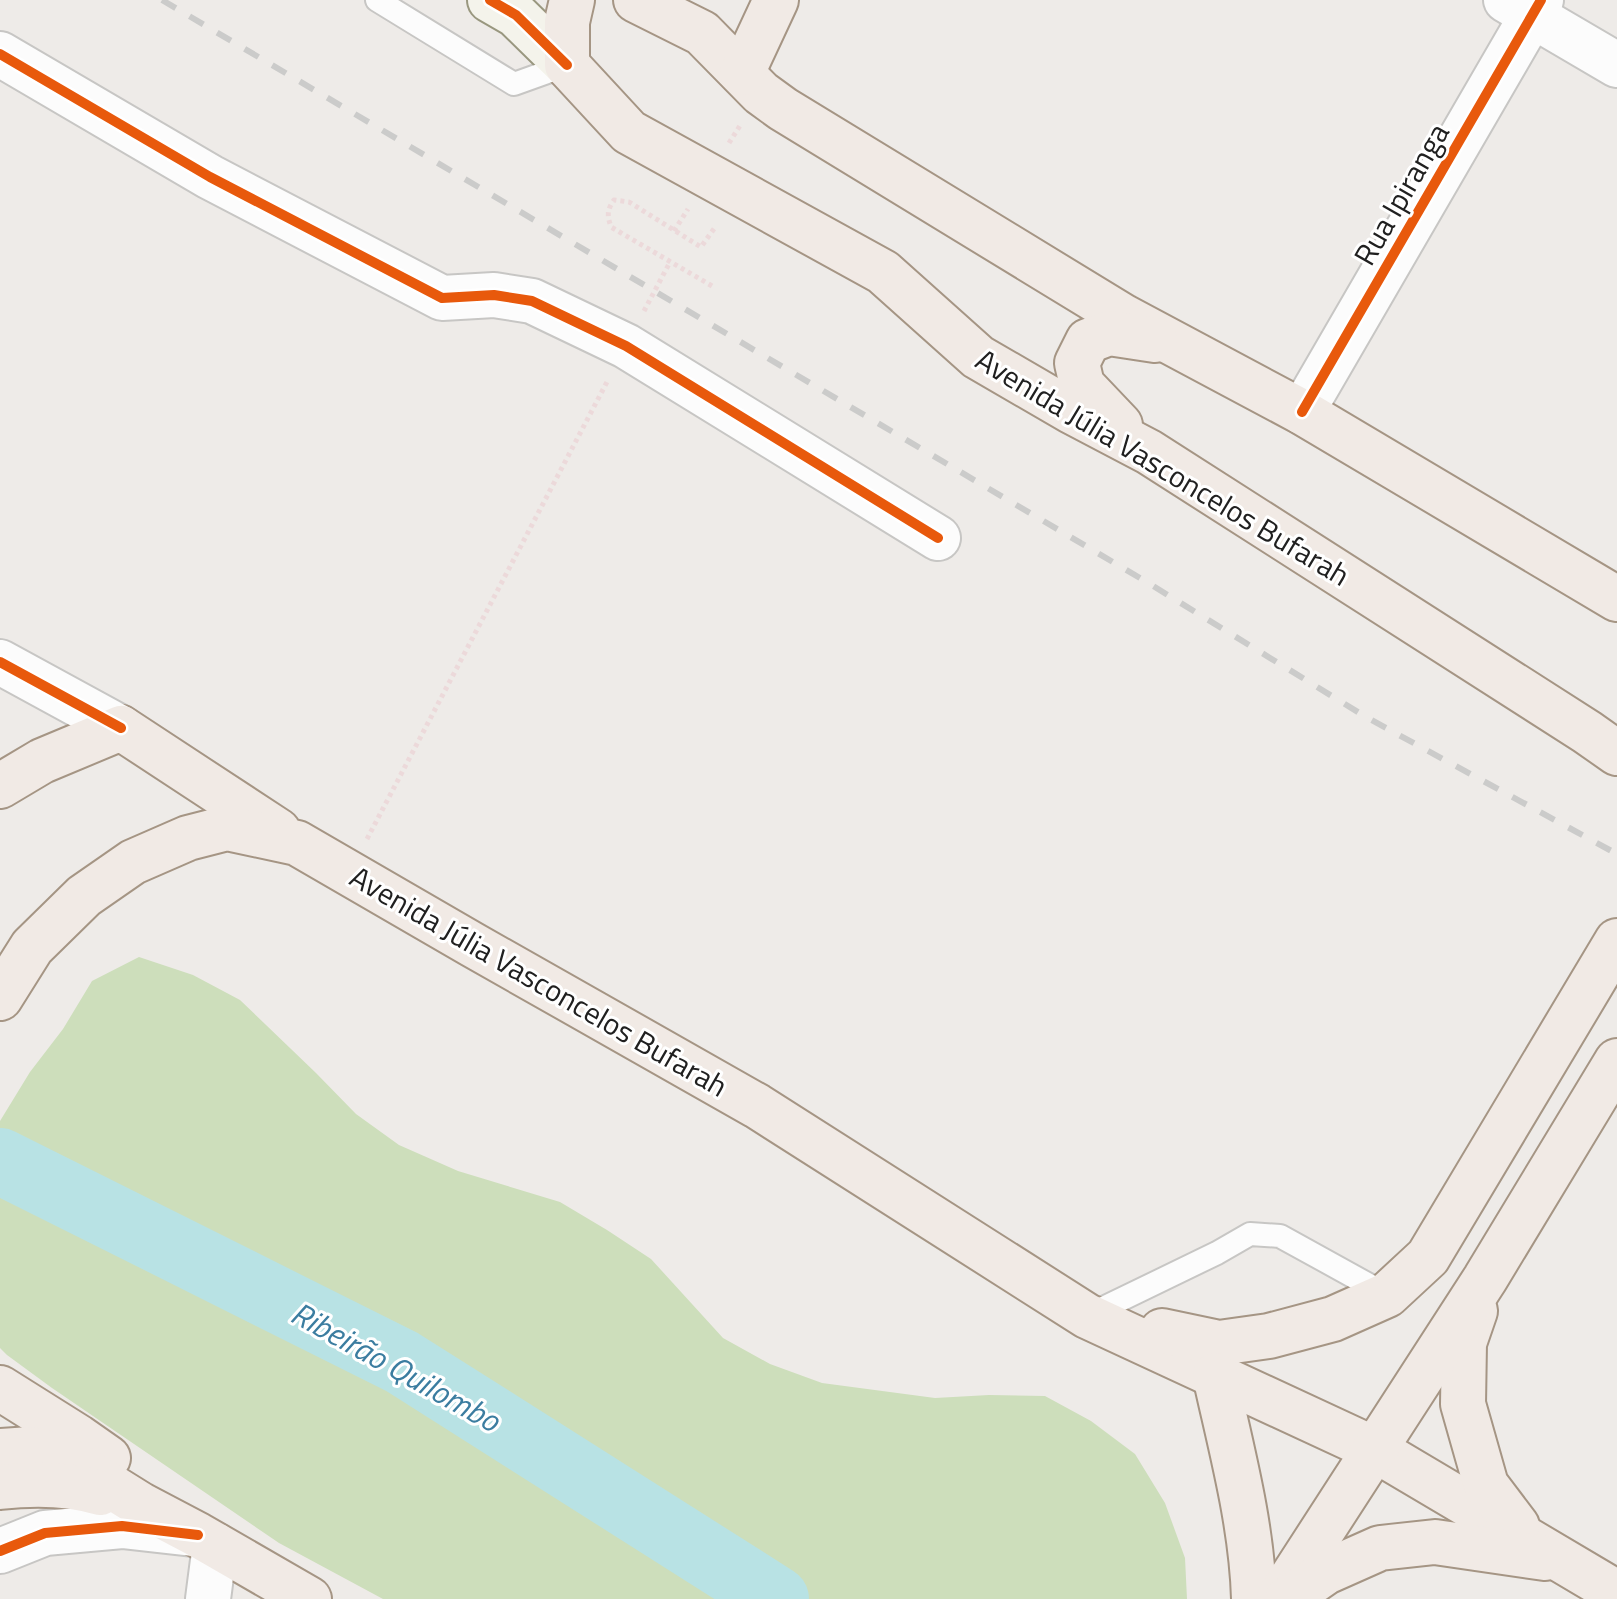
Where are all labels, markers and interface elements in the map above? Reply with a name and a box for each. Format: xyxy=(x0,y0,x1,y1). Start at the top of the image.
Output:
street label: Rua Ipiranga xyxy=(1342,114,1460,274)
street label: Avenida Júlia Vasconcelos Bufarah xyxy=(967,337,1359,597)
street label: Avenida Júlia Vasconcelos Bufarah xyxy=(342,854,736,1108)
water label: Ribeirão Quilombo xyxy=(283,1289,510,1444)

